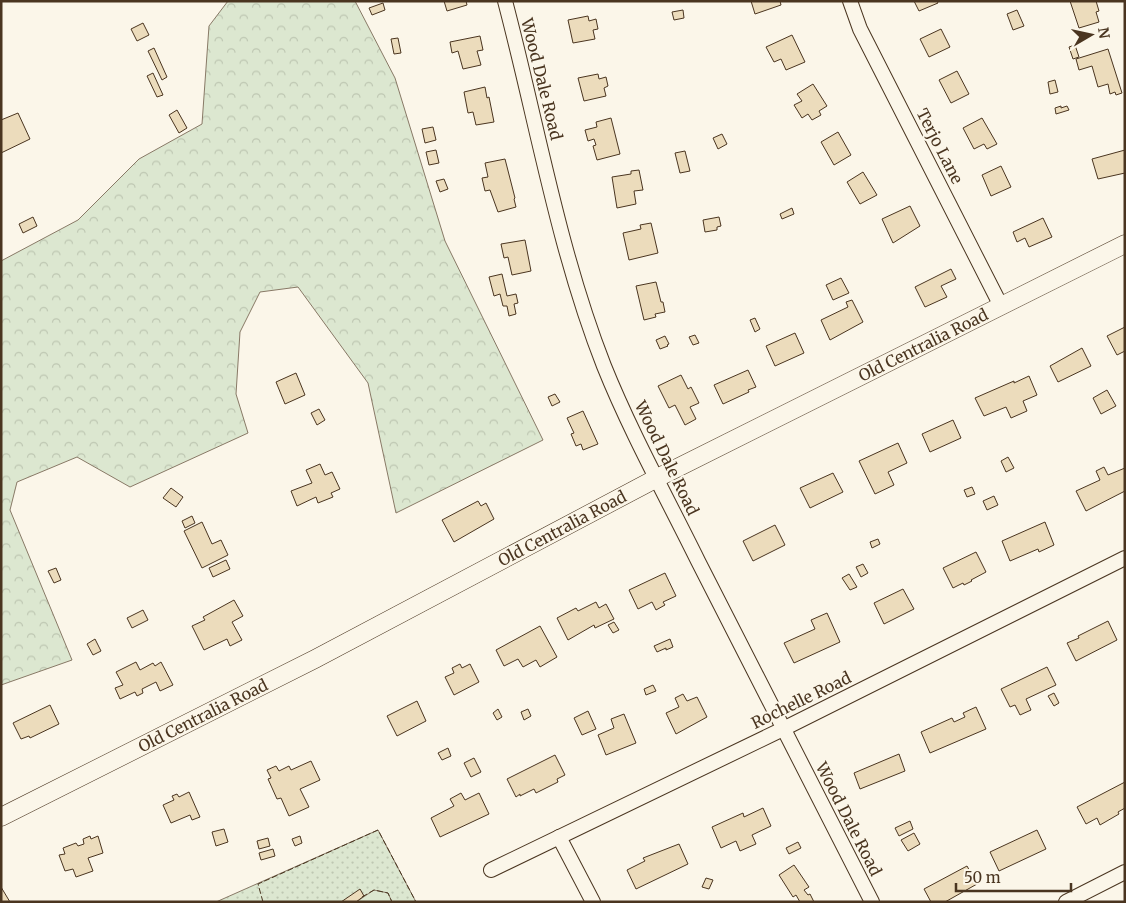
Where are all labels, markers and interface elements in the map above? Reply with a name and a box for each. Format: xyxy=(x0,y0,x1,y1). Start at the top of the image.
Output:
north arrow xyxy=(1066,10,1116,60)
street label: Wood Dale Road xyxy=(517,15,567,142)
text: N xyxy=(1094,26,1114,40)
street label: Terjo Lane xyxy=(912,105,968,187)
street label: Old Centralia Road xyxy=(855,304,992,386)
street label: Wood Dale Road xyxy=(630,397,704,519)
street label: Old Centralia Road xyxy=(495,486,630,570)
street label: Rochelle Road xyxy=(748,667,854,733)
street label: Old Centralia Road xyxy=(135,674,271,756)
street label: Wood Dale Road xyxy=(811,758,886,879)
scale bar xyxy=(956,860,1071,892)
text: 50 m xyxy=(964,868,1001,887)

